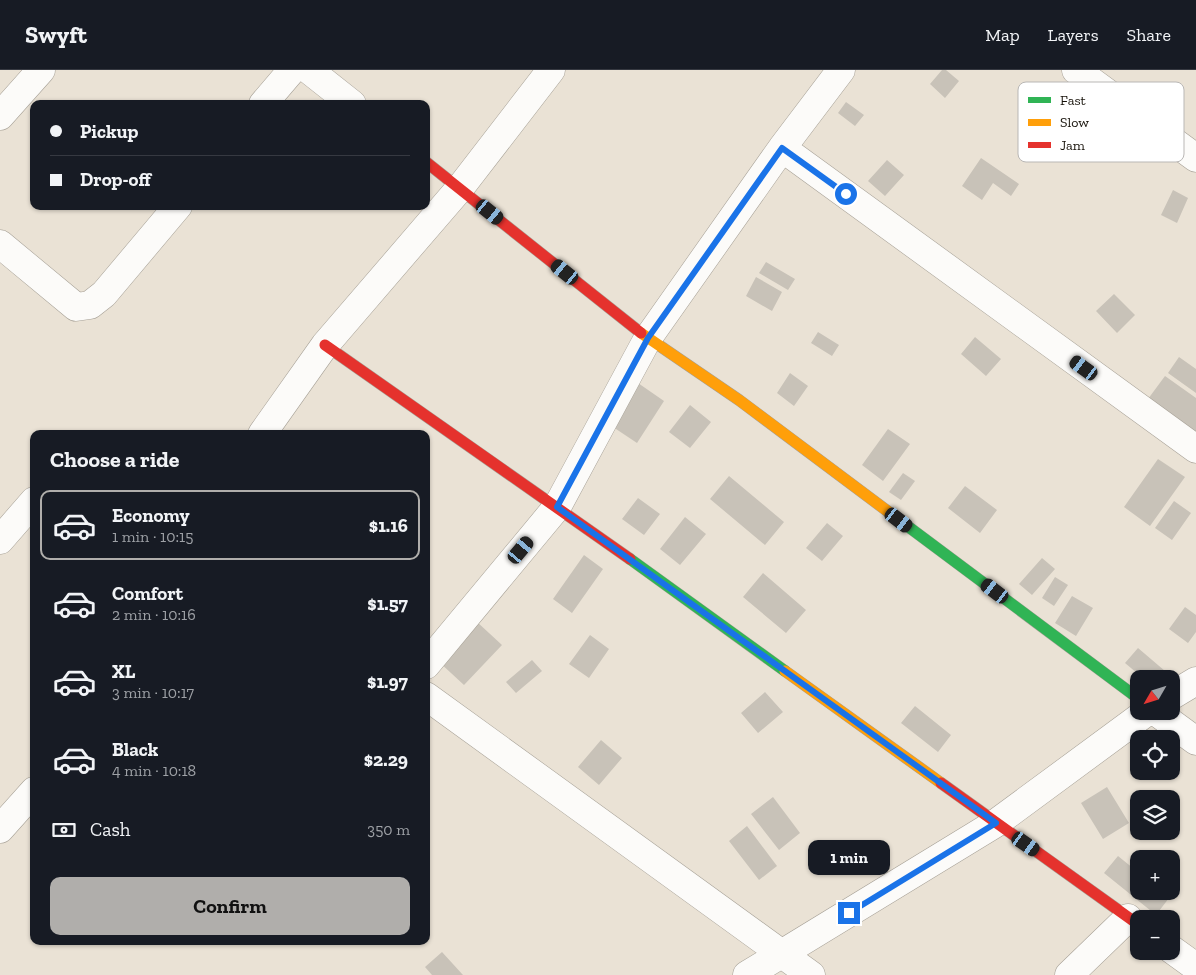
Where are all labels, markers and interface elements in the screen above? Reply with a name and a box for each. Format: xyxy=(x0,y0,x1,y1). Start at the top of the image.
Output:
text: Swyft xyxy=(25,20,87,49)
text: Map xyxy=(985,24,1020,46)
text: Layers xyxy=(1048,24,1099,46)
text: Share xyxy=(1127,24,1171,46)
legend xyxy=(1018,82,1184,162)
text: Fast xyxy=(1060,92,1087,109)
text: Slow xyxy=(1060,114,1089,131)
text: Pickup xyxy=(80,120,138,143)
text: Jam xyxy=(1060,137,1085,154)
text: Drop-off xyxy=(80,168,151,191)
route start xyxy=(835,183,857,205)
car xyxy=(473,197,506,227)
car xyxy=(548,257,581,287)
car xyxy=(1067,353,1100,383)
text: Choose a ride xyxy=(50,446,180,473)
icon: car xyxy=(52,503,97,548)
text: Economy xyxy=(112,504,190,527)
car xyxy=(882,505,915,535)
text: $1.16 xyxy=(369,514,408,537)
text: 1 min · 10:15 xyxy=(112,527,193,546)
car xyxy=(505,534,536,566)
car xyxy=(978,576,1011,606)
icon: car xyxy=(52,581,97,626)
text: Comfort xyxy=(112,582,183,605)
text: $1.57 xyxy=(367,592,408,615)
text: 2 min · 10:16 xyxy=(112,605,196,624)
icon: car xyxy=(52,659,97,704)
text: XL xyxy=(112,660,135,683)
text: $1.97 xyxy=(367,670,408,693)
north arrow xyxy=(1130,670,1180,720)
map controls xyxy=(1130,670,1180,960)
text: 3 min · 10:17 xyxy=(112,683,194,702)
button: locate xyxy=(1130,730,1180,780)
icon: car xyxy=(52,737,97,782)
text: Black xyxy=(112,738,158,761)
text: $2.29 xyxy=(364,748,408,771)
text: 4 min · 10:18 xyxy=(112,761,196,780)
button: layers xyxy=(1130,790,1180,840)
icon: cash xyxy=(50,816,78,844)
text: Cash xyxy=(90,818,130,841)
text: 350 m xyxy=(367,820,410,839)
car xyxy=(1009,829,1042,859)
callout: 1 min xyxy=(808,840,890,876)
text: 1 min xyxy=(830,848,868,867)
button: + xyxy=(1130,850,1180,900)
button: Confirm xyxy=(50,877,410,935)
route end xyxy=(838,902,860,924)
button: − xyxy=(1130,910,1180,960)

